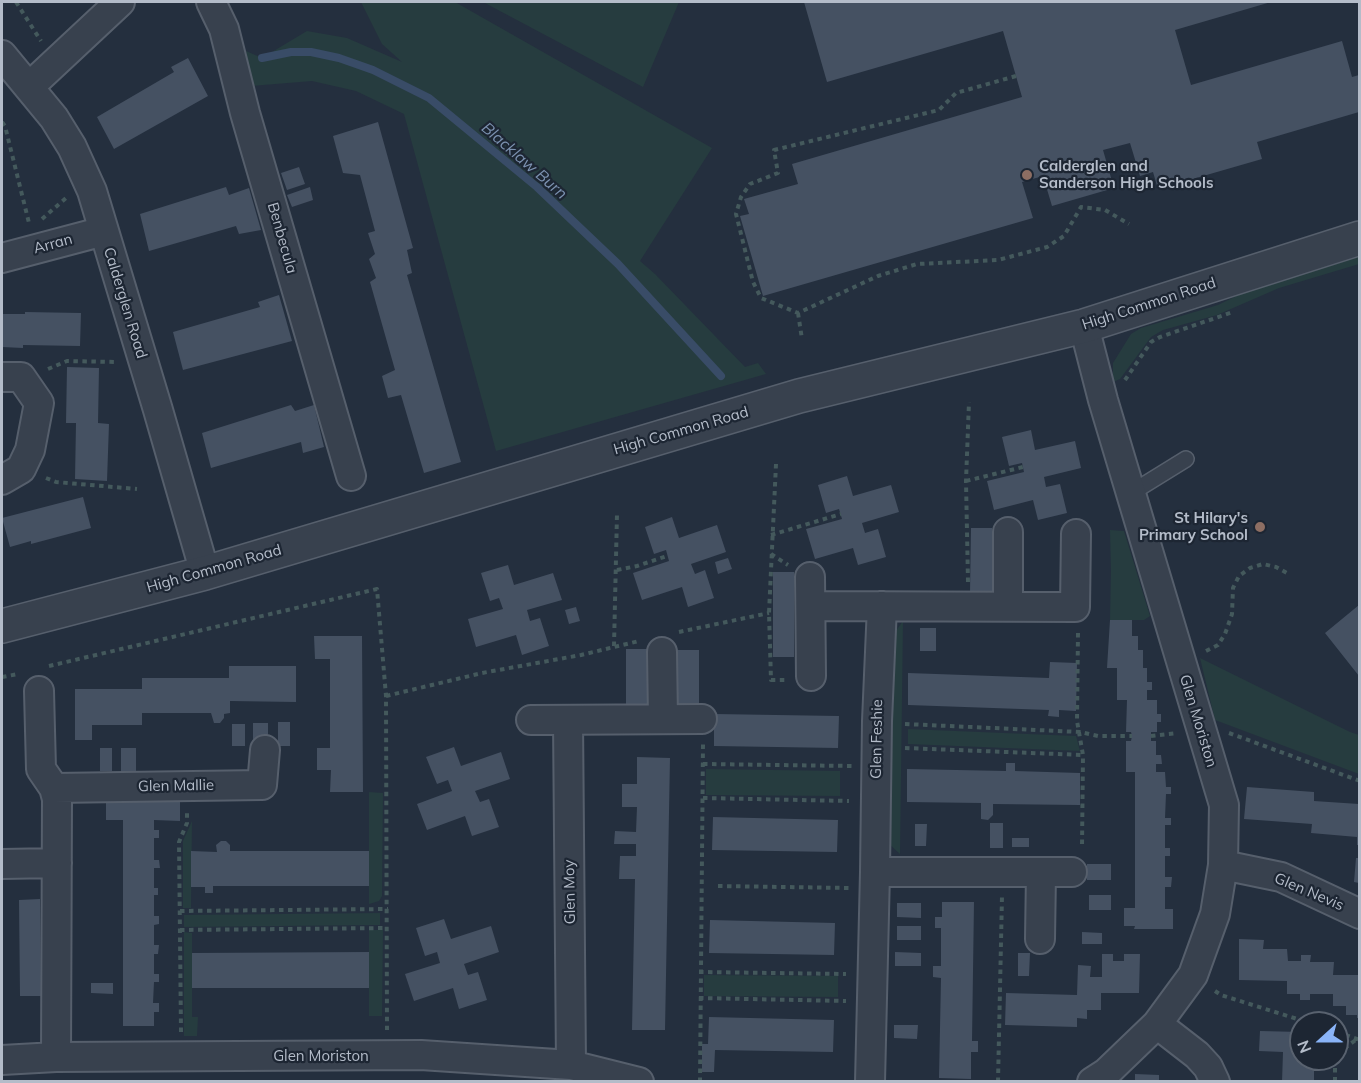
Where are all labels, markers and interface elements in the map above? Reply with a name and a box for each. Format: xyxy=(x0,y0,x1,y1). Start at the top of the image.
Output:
water label: Blacklaw Burn xyxy=(477,119,571,203)
place label: Calderglen and Sanderson High Schools xyxy=(1039,157,1213,192)
marker: Calderglen and Sanderson High Schools xyxy=(1020,168,1034,182)
street label: Benbecula xyxy=(263,200,301,276)
street label: Arran xyxy=(32,230,74,258)
street label: Calderglen Road xyxy=(100,245,150,361)
street label: High Common Road xyxy=(1080,274,1218,334)
street label: High Common Road xyxy=(611,403,751,459)
place label: St Hilary's Primary School xyxy=(1139,509,1248,544)
marker: St Hilary's Primary School xyxy=(1253,520,1267,534)
street label: High Common Road xyxy=(144,541,284,597)
street label: Glen Moriston xyxy=(1175,673,1221,769)
street label: Glen Feshie xyxy=(867,699,887,779)
street label: Glen Mallie xyxy=(138,776,214,796)
street label: Glen Moy xyxy=(560,860,580,924)
street label: Glen Nevis xyxy=(1272,869,1346,915)
north arrow xyxy=(1289,1011,1349,1071)
text: N xyxy=(1293,1038,1316,1056)
street label: Glen Moriston xyxy=(273,1047,369,1065)

